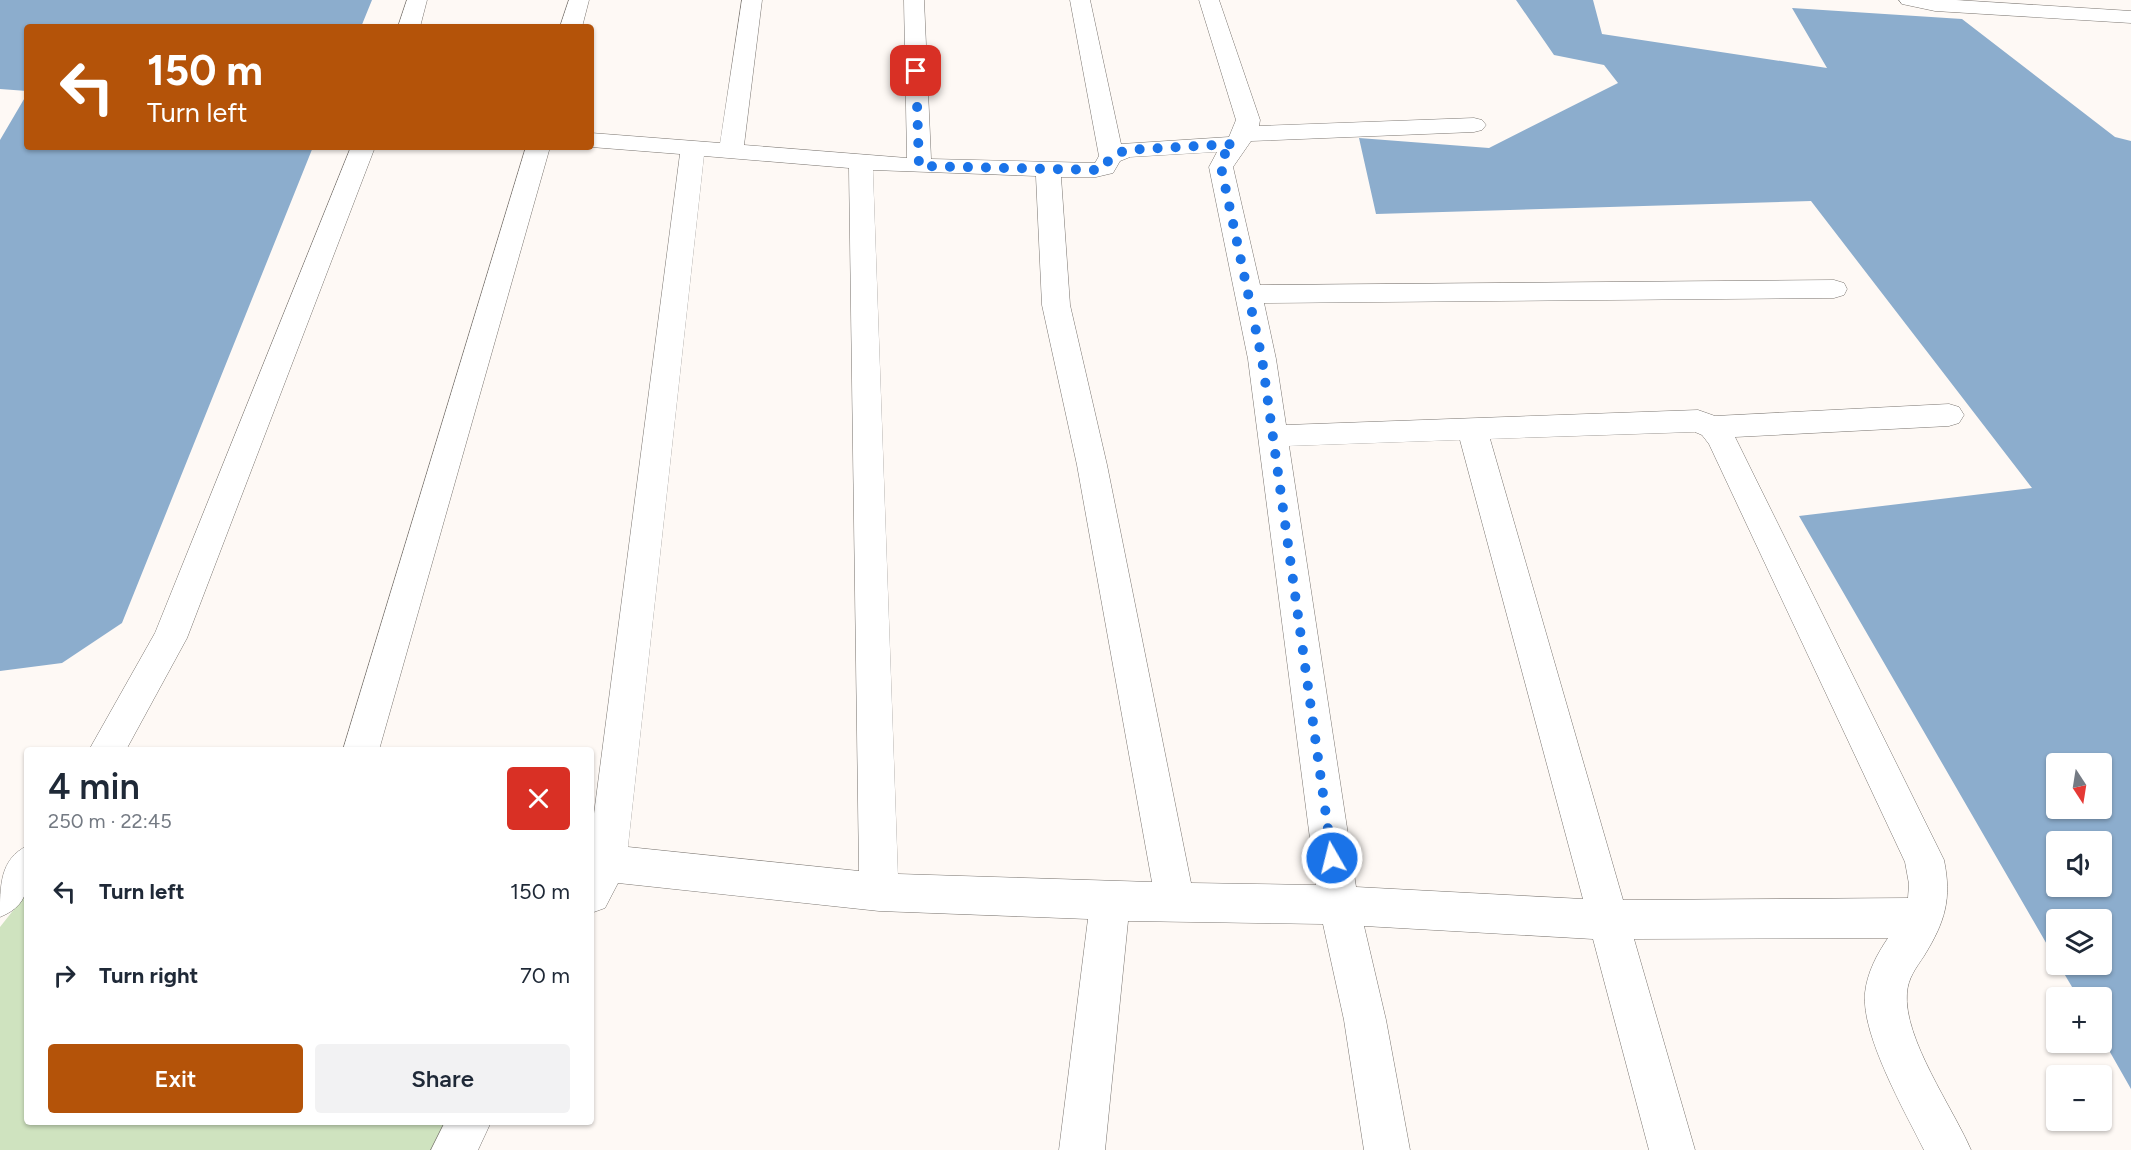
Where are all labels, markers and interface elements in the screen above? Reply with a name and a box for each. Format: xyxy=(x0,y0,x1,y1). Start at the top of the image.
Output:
text: 150 m xyxy=(147,45,263,96)
pin xyxy=(890,45,941,96)
icon: left xyxy=(48,48,126,126)
icon: arrive xyxy=(899,54,932,87)
text: Turn left xyxy=(147,96,247,129)
north arrow xyxy=(2046,753,2112,819)
map controls xyxy=(2046,753,2112,1131)
text: 4 min xyxy=(48,765,140,808)
button: close xyxy=(507,767,570,830)
text: 250 m · 22:45 xyxy=(48,809,172,833)
position arrow xyxy=(1300,826,1364,890)
button: sound xyxy=(2046,831,2112,897)
icon: left xyxy=(48,875,81,908)
text: Turn left xyxy=(99,878,185,905)
text: 150 m xyxy=(510,878,570,905)
button: layers xyxy=(2046,909,2112,975)
icon: right xyxy=(48,959,81,992)
text: Turn right xyxy=(99,962,198,989)
text: 70 m xyxy=(520,962,570,989)
button: + xyxy=(2046,987,2112,1053)
button: Exit xyxy=(48,1044,303,1113)
button: Share xyxy=(315,1044,570,1113)
button: − xyxy=(2046,1065,2112,1131)

